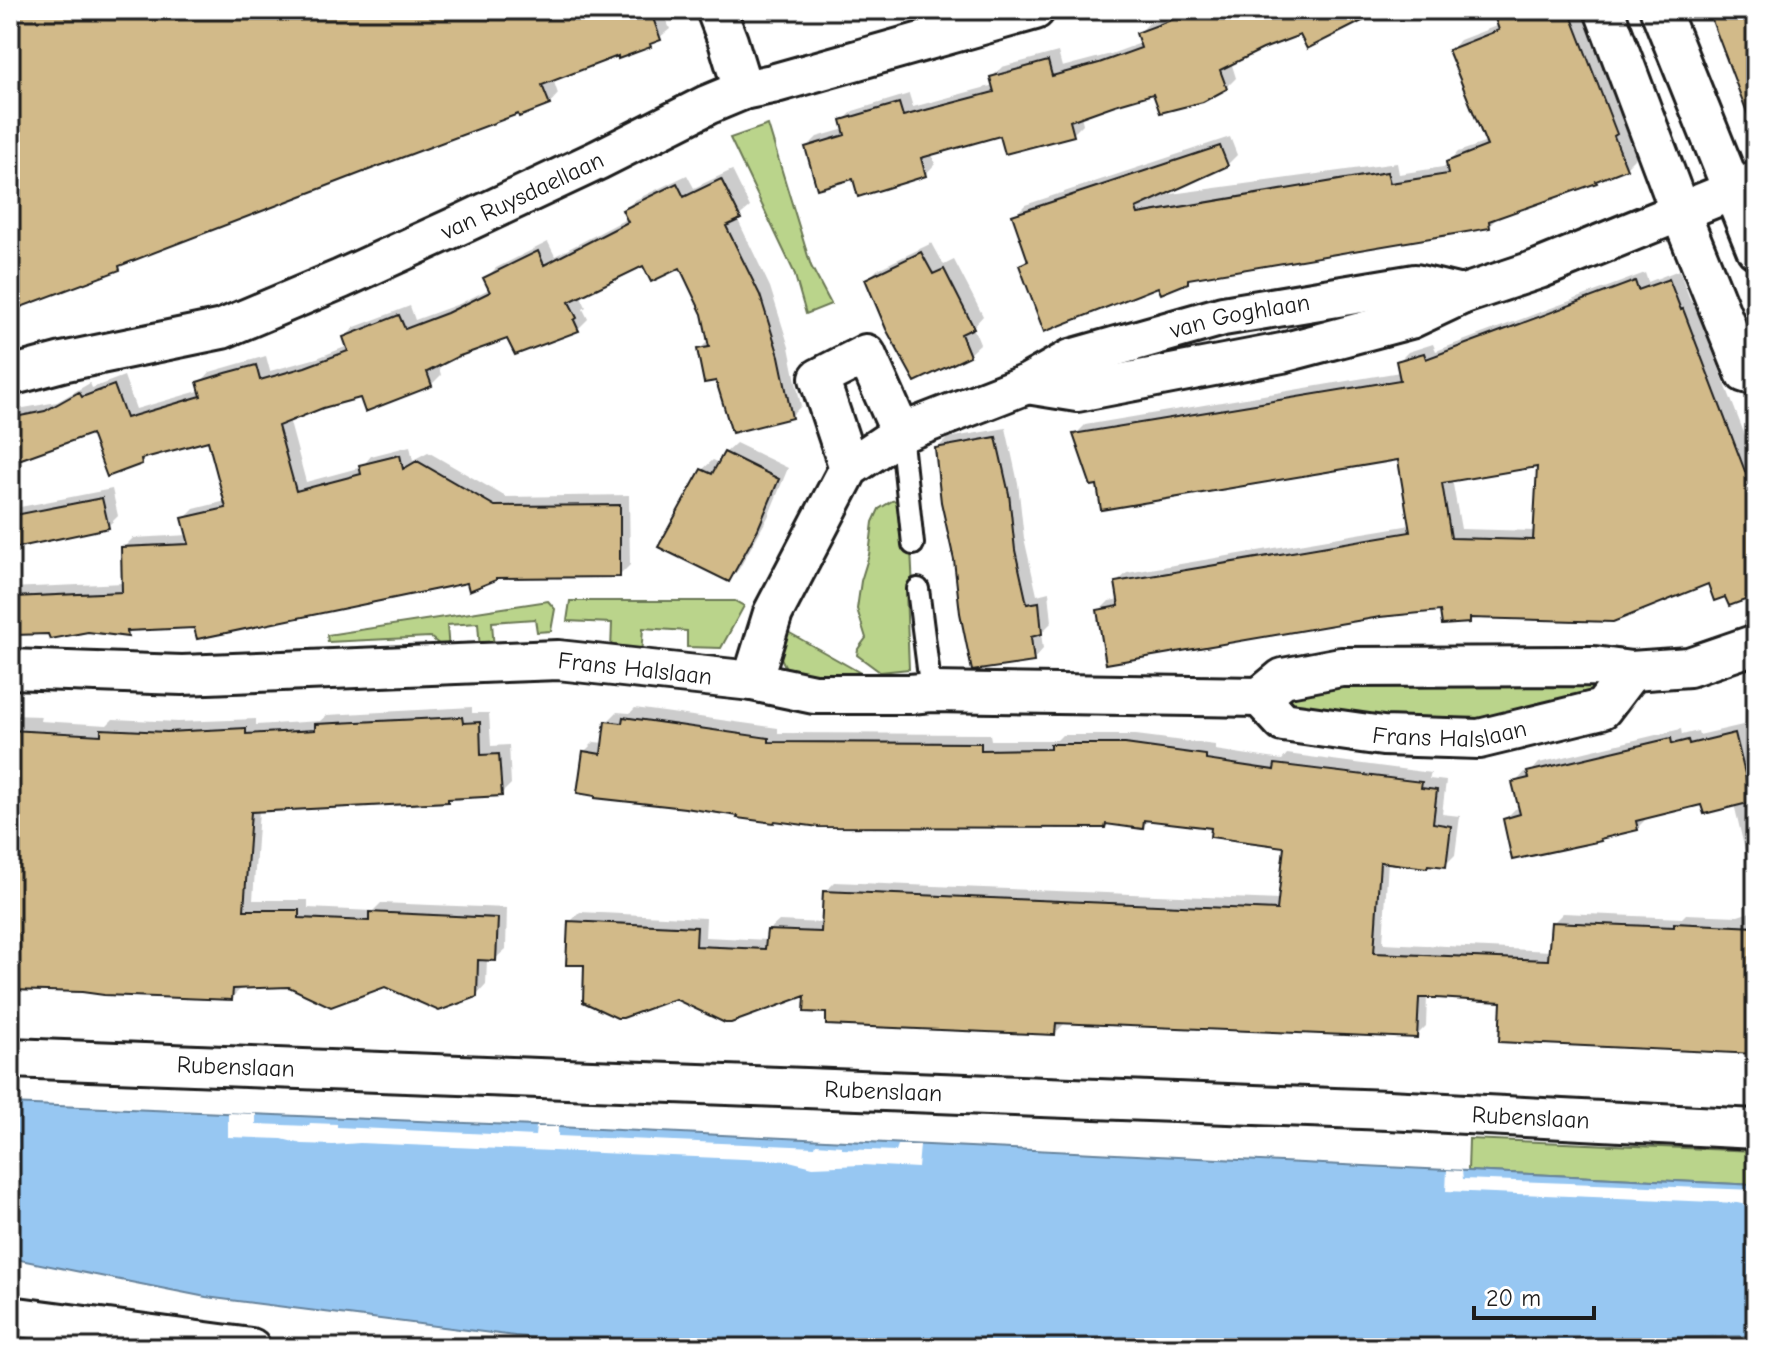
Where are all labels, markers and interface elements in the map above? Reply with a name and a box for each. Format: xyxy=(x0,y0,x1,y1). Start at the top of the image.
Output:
street label: van Ruysdaellaan xyxy=(436,145,608,246)
street label: van Goghlaan xyxy=(1166,288,1312,345)
street label: Frans Halslaan xyxy=(557,646,714,691)
street label: Frans Halslaan xyxy=(1371,714,1529,754)
street label: Rubenslaan xyxy=(176,1050,295,1083)
street label: Rubenslaan xyxy=(824,1075,943,1107)
street label: Rubenslaan xyxy=(1471,1100,1590,1134)
scale bar xyxy=(1474,1270,1594,1320)
text: 20 m xyxy=(1486,1284,1541,1312)

